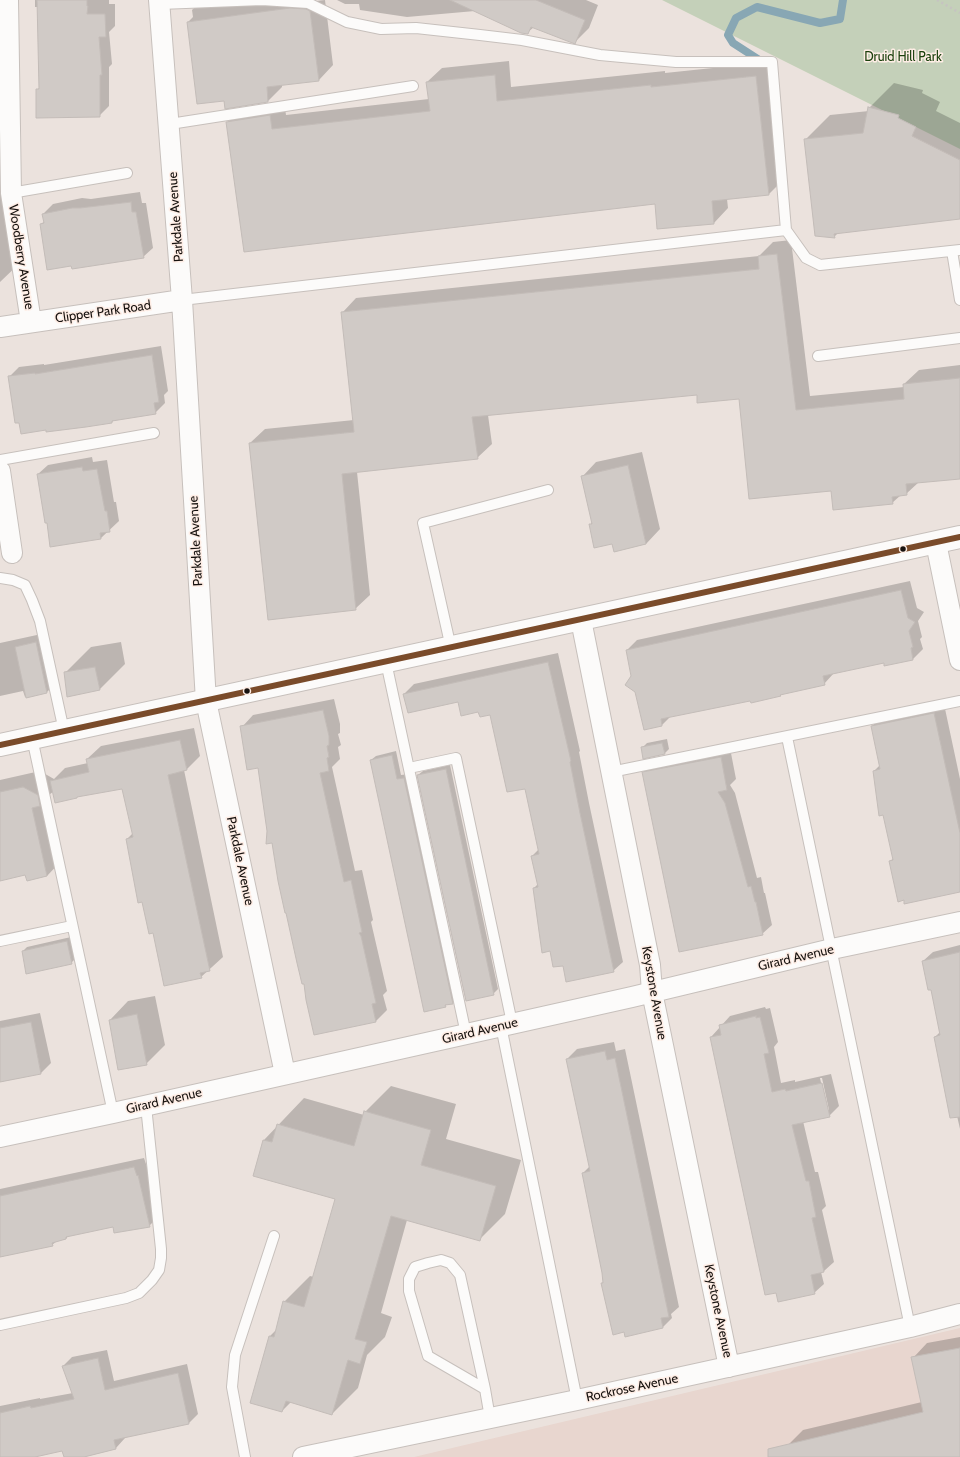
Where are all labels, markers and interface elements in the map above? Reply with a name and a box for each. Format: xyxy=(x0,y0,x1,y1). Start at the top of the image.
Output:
park label: Druid Hill Park xyxy=(864,49,942,65)
street label: Parkdale Avenue xyxy=(165,171,187,263)
street label: Woodberry Avenue xyxy=(5,203,37,311)
street label: Clipper Park Road xyxy=(54,298,152,326)
street label: Parkdale Avenue xyxy=(186,495,206,587)
unlabelled marker xyxy=(898,544,908,554)
unlabelled marker xyxy=(242,686,252,696)
street label: Parkdale Avenue xyxy=(223,815,257,907)
street label: Girard Avenue xyxy=(757,942,835,974)
street label: Keystone Avenue xyxy=(638,945,670,1041)
street label: Girard Avenue xyxy=(441,1015,519,1047)
street label: Girard Avenue xyxy=(125,1085,203,1117)
street label: Keystone Avenue xyxy=(700,1263,736,1359)
street label: Rockrose Avenue xyxy=(585,1371,679,1405)

